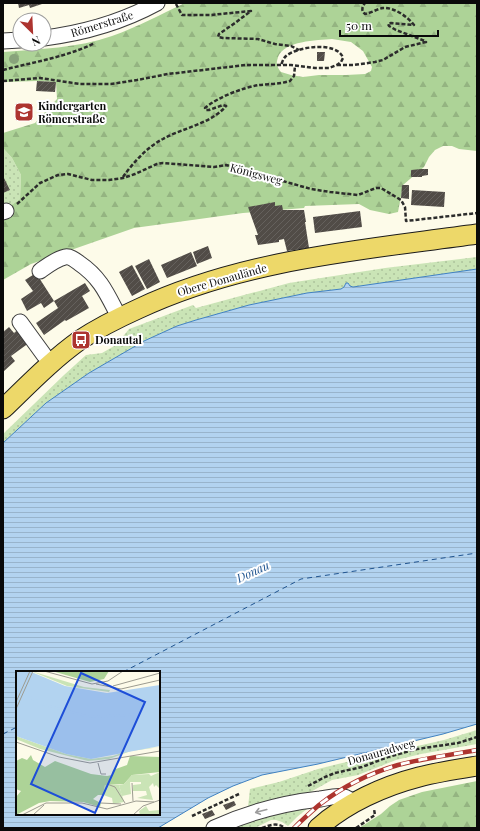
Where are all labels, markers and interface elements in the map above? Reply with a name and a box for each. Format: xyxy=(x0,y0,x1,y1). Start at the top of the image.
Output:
street label: Römerstraße xyxy=(69,7,135,40)
north arrow xyxy=(12,12,52,52)
scale bar xyxy=(340,12,438,38)
text: 50 m xyxy=(346,17,372,33)
text: N xyxy=(30,33,43,50)
place label: Kindergarten Römerstraße xyxy=(38,98,106,126)
school or university icon: Kindergarten Römerstraße xyxy=(13,101,35,123)
street label: Königsweg xyxy=(228,159,284,188)
street label: Obere Donaulände xyxy=(175,259,269,299)
bus stop icon: Donautal xyxy=(70,329,92,351)
place label: Donautal xyxy=(95,332,142,347)
water label: Donau xyxy=(233,556,272,586)
inset map xyxy=(16,671,160,815)
street label: Donauradweg xyxy=(346,735,416,768)
one-way arrow xyxy=(254,808,267,815)

